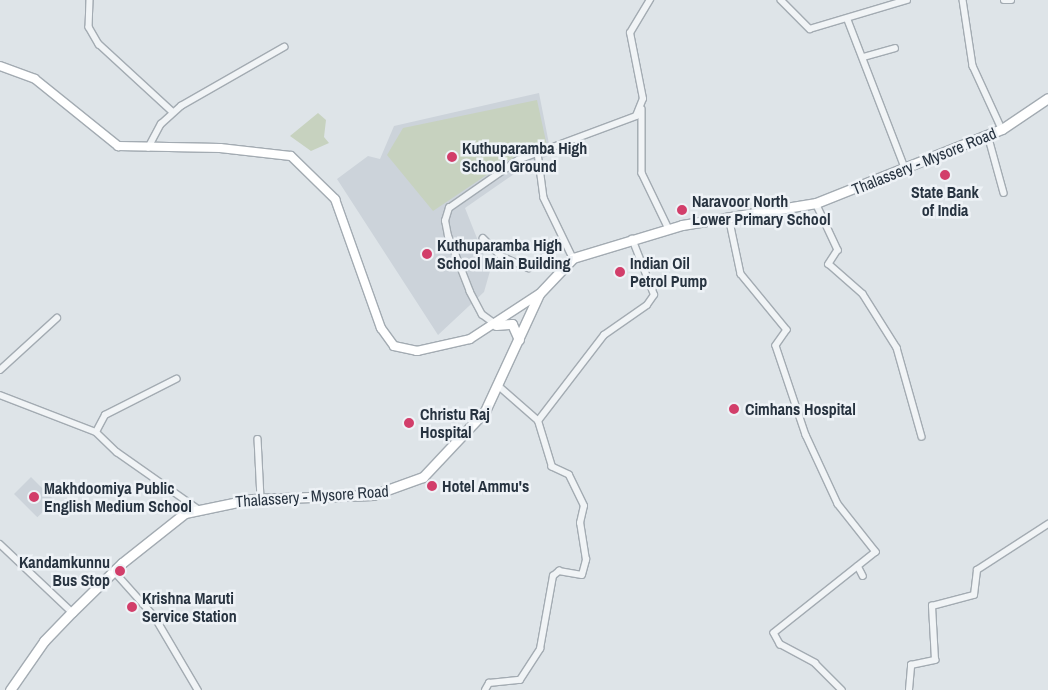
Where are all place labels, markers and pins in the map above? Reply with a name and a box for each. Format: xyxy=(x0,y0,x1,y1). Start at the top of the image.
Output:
place label: Kuthuparamba High School Ground xyxy=(462,138,587,176)
marker: Kuthuparamba High School Ground xyxy=(446,151,458,163)
marker: State Bank of India xyxy=(939,169,951,181)
place label: State Bank of India xyxy=(911,182,979,220)
place label: Naravoor North Lower Primary School xyxy=(692,191,831,229)
marker: Naravoor North Lower Primary School xyxy=(676,204,688,216)
place label: Kuthuparamba High School Main Building xyxy=(437,235,570,273)
marker: Kuthuparamba High School Main Building xyxy=(421,248,433,260)
place label: Indian Oil Petrol Pump xyxy=(630,253,707,291)
marker: Indian Oil Petrol Pump xyxy=(614,266,626,278)
place label: Cimhans Hospital xyxy=(745,399,856,419)
marker: Cimhans Hospital xyxy=(727,402,741,416)
place label: Christu Raj Hospital xyxy=(420,404,490,442)
marker: Christu Raj Hospital xyxy=(402,416,416,430)
place label: Hotel Ammu's xyxy=(442,476,530,496)
place label: Makhdoomiya Public English Medium School xyxy=(44,478,192,516)
marker: Hotel Ammu's xyxy=(426,480,438,492)
marker: Makhdoomiya Public English Medium School xyxy=(28,491,40,503)
place label: Kandamkunnu Bus Stop xyxy=(19,552,110,590)
marker: Kandamkunnu Bus Stop xyxy=(114,565,126,577)
place label: Krishna Maruti Service Station xyxy=(142,588,237,626)
marker: Krishna Maruti Service Station xyxy=(126,601,138,613)

